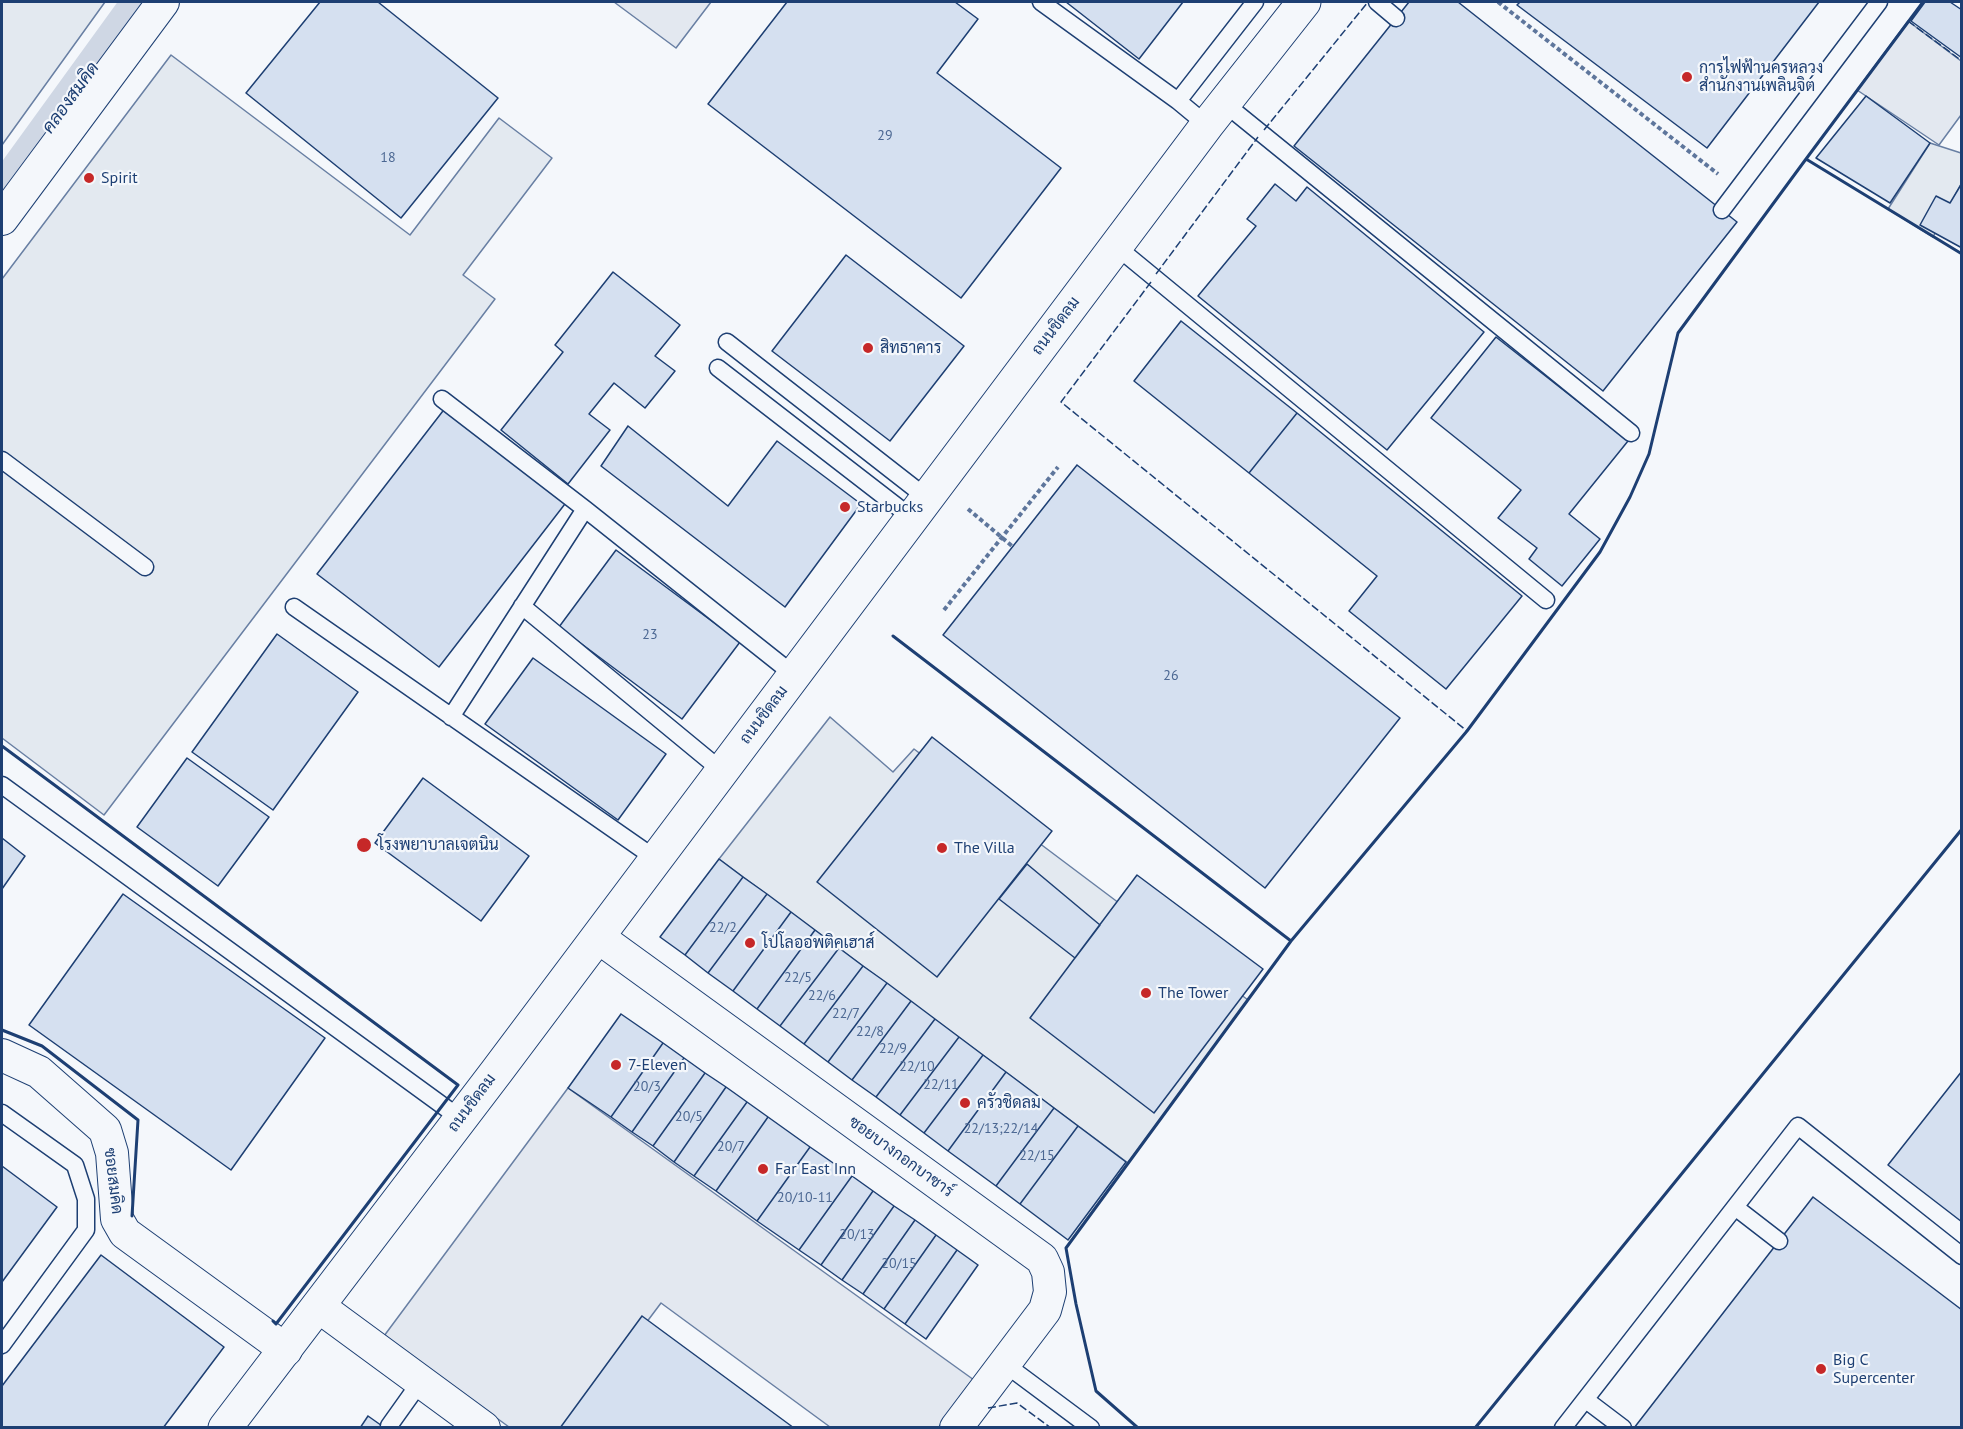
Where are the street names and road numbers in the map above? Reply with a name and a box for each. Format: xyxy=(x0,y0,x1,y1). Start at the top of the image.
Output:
street label: ถนนชิดลม xyxy=(1028,293,1084,359)
street label: ถนนชิดลม xyxy=(736,682,792,748)
street label: ถนนชิดลม xyxy=(444,1070,500,1136)
street label: ซอยบางกอกบาซาร์ xyxy=(845,1112,957,1202)
street label: ซอยสมคิด xyxy=(99,1147,127,1215)

